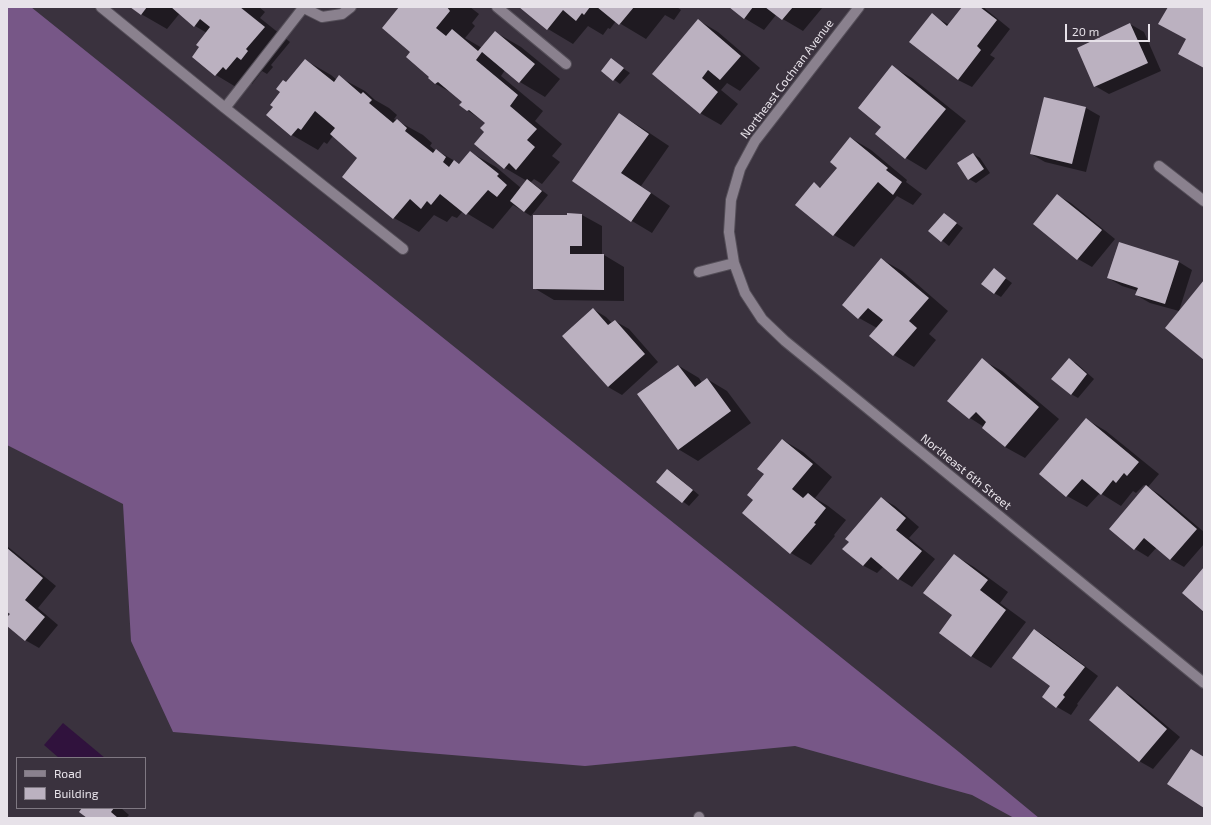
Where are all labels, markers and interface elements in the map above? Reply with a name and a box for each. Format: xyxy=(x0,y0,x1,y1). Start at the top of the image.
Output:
street label: Northeast Cochran Avenue xyxy=(737,16,837,142)
scale bar xyxy=(1067,16,1152,42)
text: 20 m xyxy=(1072,24,1099,38)
street label: Northeast 6th Street xyxy=(918,431,1014,513)
legend xyxy=(16,757,146,809)
text: Road xyxy=(54,766,82,780)
text: Building xyxy=(54,786,98,800)

